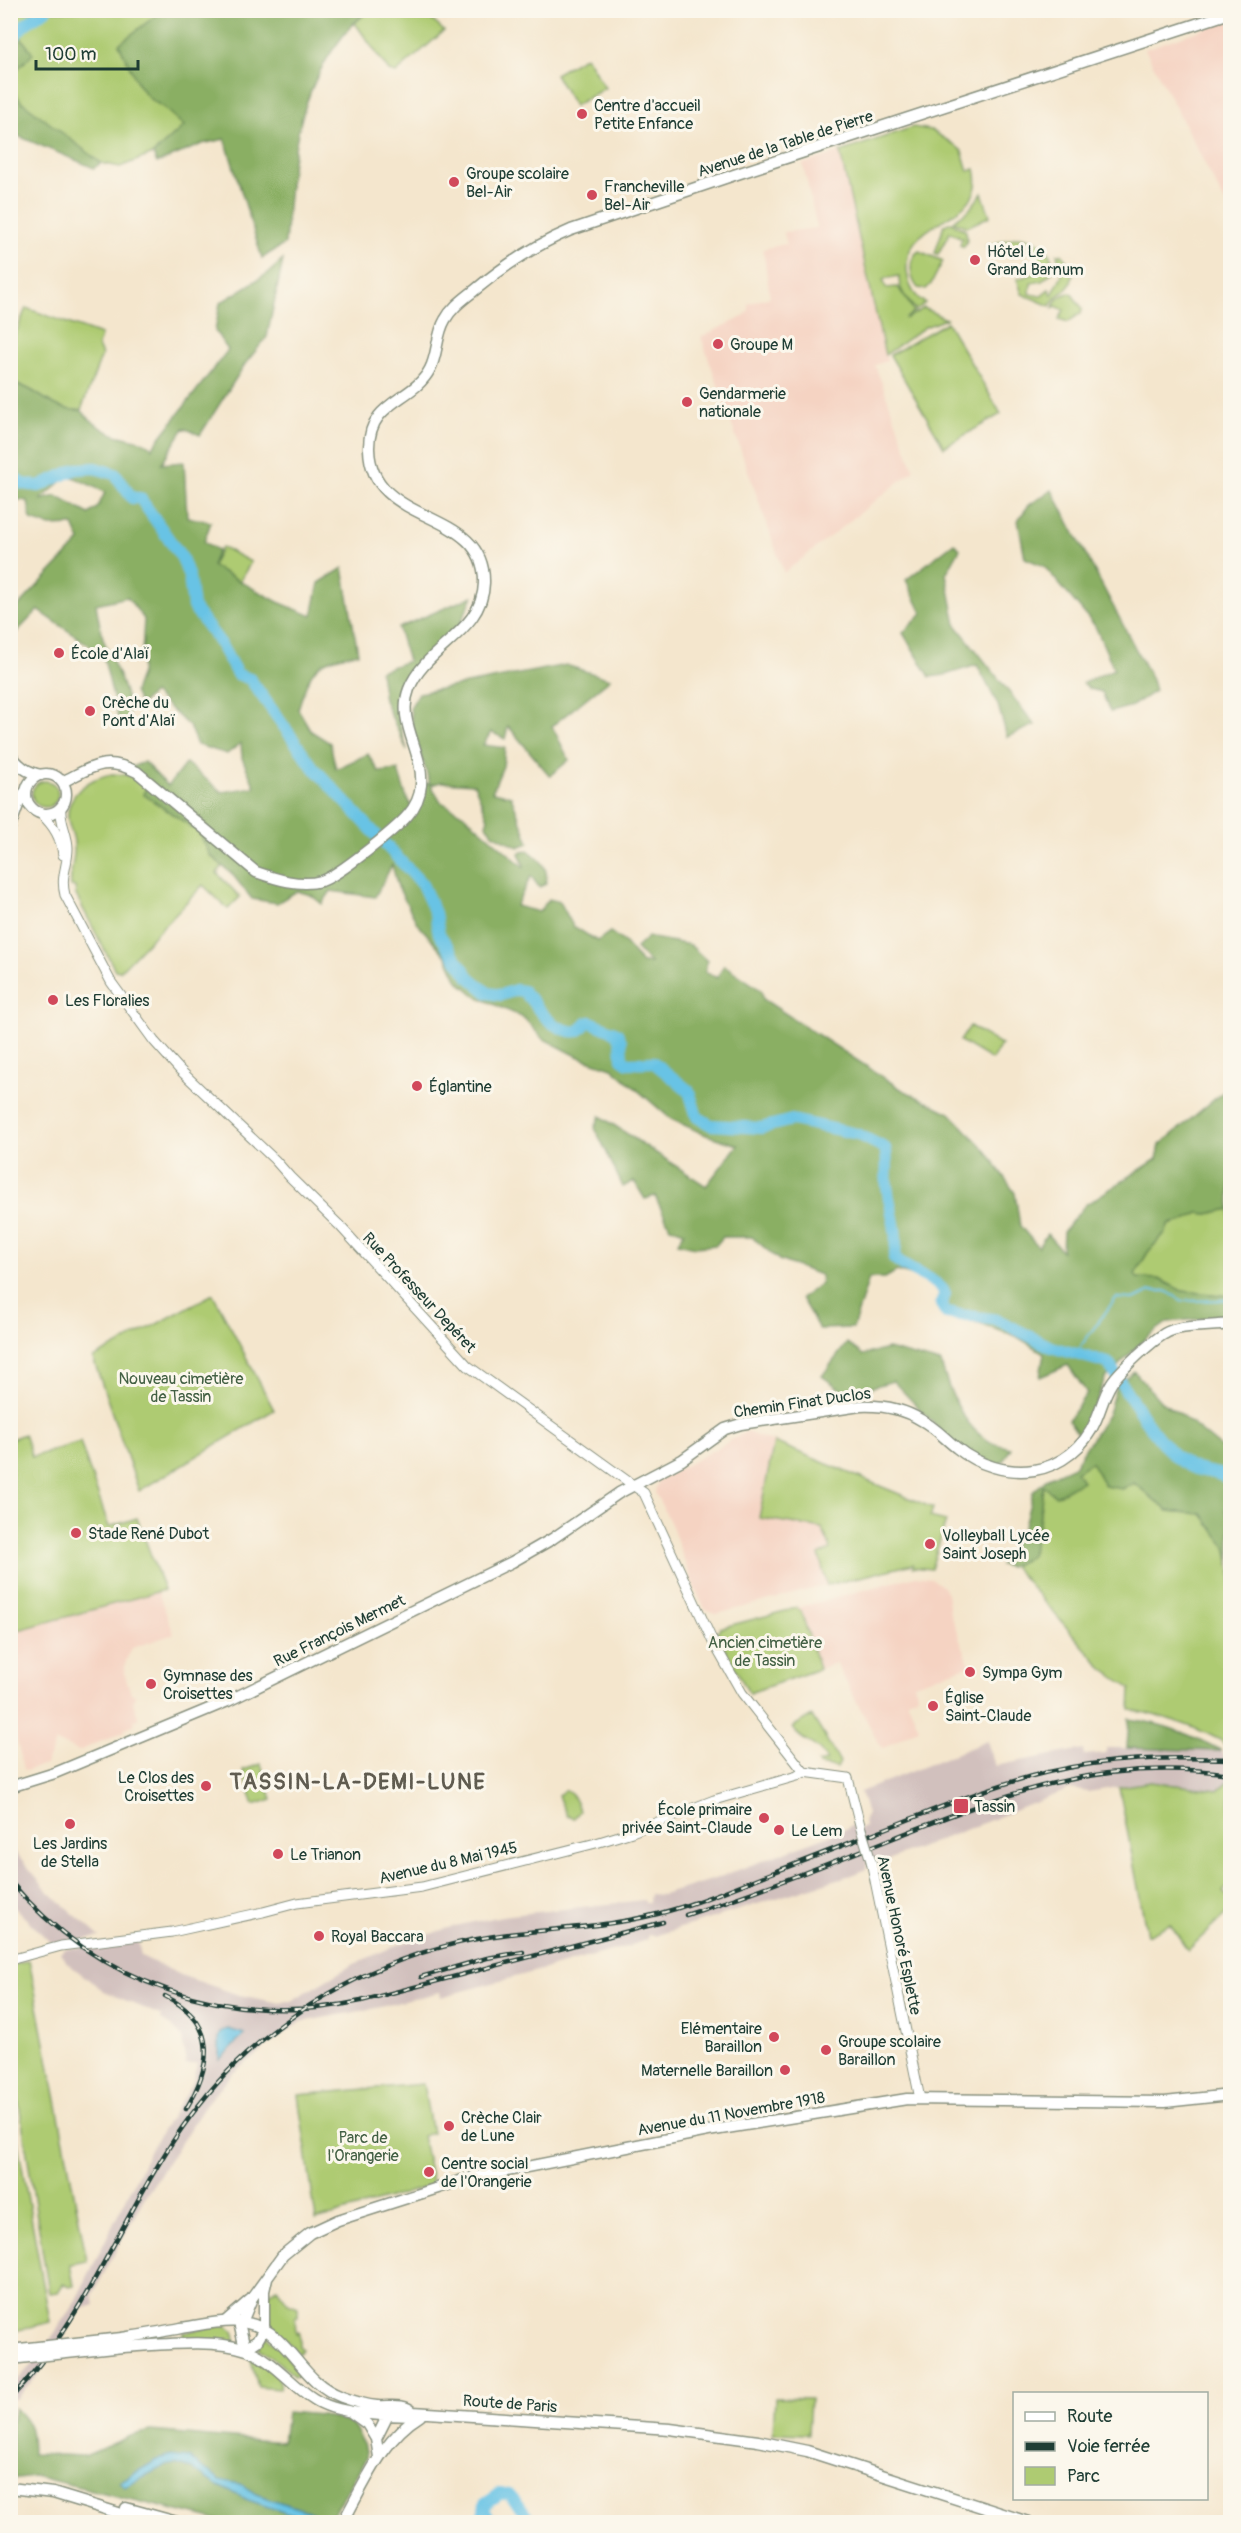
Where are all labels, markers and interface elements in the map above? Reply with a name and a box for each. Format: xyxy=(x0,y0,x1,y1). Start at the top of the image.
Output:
scale bar xyxy=(36,33,138,71)
text: 100 m xyxy=(45,43,97,66)
place label: Centre d'accueil Petite Enfance xyxy=(594,96,701,134)
street label: Avenue de la Table de Pierre xyxy=(695,106,876,182)
marker: Centre d'accueil Petite Enfance xyxy=(575,107,589,121)
place label: Groupe scolaire Bel-Air xyxy=(466,164,569,202)
marker: Groupe scolaire Bel-Air xyxy=(447,175,461,189)
place label: Francheville Bel-Air xyxy=(604,177,685,215)
marker: Francheville Bel-Air xyxy=(585,188,599,202)
place label: Hôtel Le Grand Barnum xyxy=(987,242,1084,280)
marker: Hôtel Le Grand Barnum xyxy=(968,253,982,267)
place label: Groupe M xyxy=(730,335,793,355)
marker: Groupe M xyxy=(711,337,725,351)
place label: Gendarmerie nationale xyxy=(699,384,786,422)
marker: Gendarmerie nationale xyxy=(680,395,694,409)
place label: École d'Alaï xyxy=(71,644,150,664)
marker: École d'Alaï xyxy=(52,646,66,660)
place label: Crèche du Pont d'Alaï xyxy=(102,693,176,731)
marker: Crèche du Pont d'Alaï xyxy=(83,704,97,718)
place label: Les Floralies xyxy=(65,991,149,1011)
marker: Les Floralies xyxy=(46,993,60,1007)
place label: Églantine xyxy=(429,1077,492,1097)
marker: Églantine xyxy=(410,1079,424,1093)
street label: Rue Professeur Depéret xyxy=(358,1228,481,1358)
park label: Nouveau cimetière de Tassin xyxy=(119,1369,244,1407)
street label: Chemin Finat Duclos xyxy=(732,1383,872,1423)
place label: Stade René Dubot xyxy=(88,1524,210,1544)
marker: Stade René Dubot xyxy=(69,1526,83,1540)
place label: Volleyball Lycée Saint Joseph xyxy=(942,1526,1049,1564)
marker: Volleyball Lycée Saint Joseph xyxy=(923,1537,937,1551)
street label: Rue François Mermet xyxy=(270,1590,409,1671)
park label: Ancien cimetière de Tassin xyxy=(708,1633,822,1671)
place label: Sympa Gym xyxy=(982,1663,1062,1683)
marker: Sympa Gym xyxy=(963,1665,977,1679)
place label: Gymnase des Croisettes xyxy=(163,1666,253,1704)
marker: Gymnase des Croisettes xyxy=(144,1677,158,1691)
place label: Église Saint-Claude xyxy=(945,1688,1031,1726)
marker: Église Saint-Claude xyxy=(926,1699,940,1713)
place label: Le Clos des Croisettes xyxy=(118,1768,194,1806)
district label: TASSIN-LA-DEMI-LUNE xyxy=(229,1768,486,1796)
marker: Le Clos des Croisettes xyxy=(199,1779,213,1793)
marker: Tassin xyxy=(952,1797,970,1815)
place label: Tassin xyxy=(974,1797,1015,1817)
place label: École primaire privée Saint-Claude xyxy=(622,1800,752,1838)
marker: École primaire privée Saint-Claude xyxy=(757,1811,771,1825)
marker: Les Jardins de Stella xyxy=(63,1817,77,1831)
place label: Le Lem xyxy=(791,1821,842,1841)
marker: Le Lem xyxy=(772,1823,786,1837)
place label: Les Jardins de Stella xyxy=(33,1834,107,1872)
street label: Avenue du 8 Mai 1945 xyxy=(377,1837,519,1889)
place label: Le Trianon xyxy=(290,1845,361,1865)
marker: Le Trianon xyxy=(271,1847,285,1861)
street label: Avenue Honoré Esplette xyxy=(872,1854,926,2017)
place label: Royal Baccara xyxy=(331,1927,424,1947)
marker: Royal Baccara xyxy=(312,1929,326,1943)
place label: Elémentaire Baraillon xyxy=(681,2019,762,2057)
marker: Elémentaire Baraillon xyxy=(767,2030,781,2044)
place label: Groupe scolaire Baraillon xyxy=(838,2032,941,2070)
marker: Groupe scolaire Baraillon xyxy=(819,2043,833,2057)
place label: Maternelle Baraillon xyxy=(641,2061,773,2081)
marker: Maternelle Baraillon xyxy=(778,2063,792,2077)
street label: Avenue du 11 Novembre 1918 xyxy=(636,2088,826,2140)
place label: Crèche Clair de Lune xyxy=(461,2108,542,2146)
marker: Crèche Clair de Lune xyxy=(442,2119,456,2133)
park label: Parc de l'Orangerie xyxy=(327,2128,399,2166)
place label: Centre social de l'Orangerie xyxy=(441,2154,532,2192)
marker: Centre social de l'Orangerie xyxy=(422,2165,436,2179)
street label: Route de Paris xyxy=(462,2391,558,2417)
legend xyxy=(1013,2392,1208,2500)
text: Route xyxy=(1067,2405,1112,2428)
text: Voie ferrée xyxy=(1067,2435,1150,2458)
text: Parc xyxy=(1067,2465,1100,2488)

